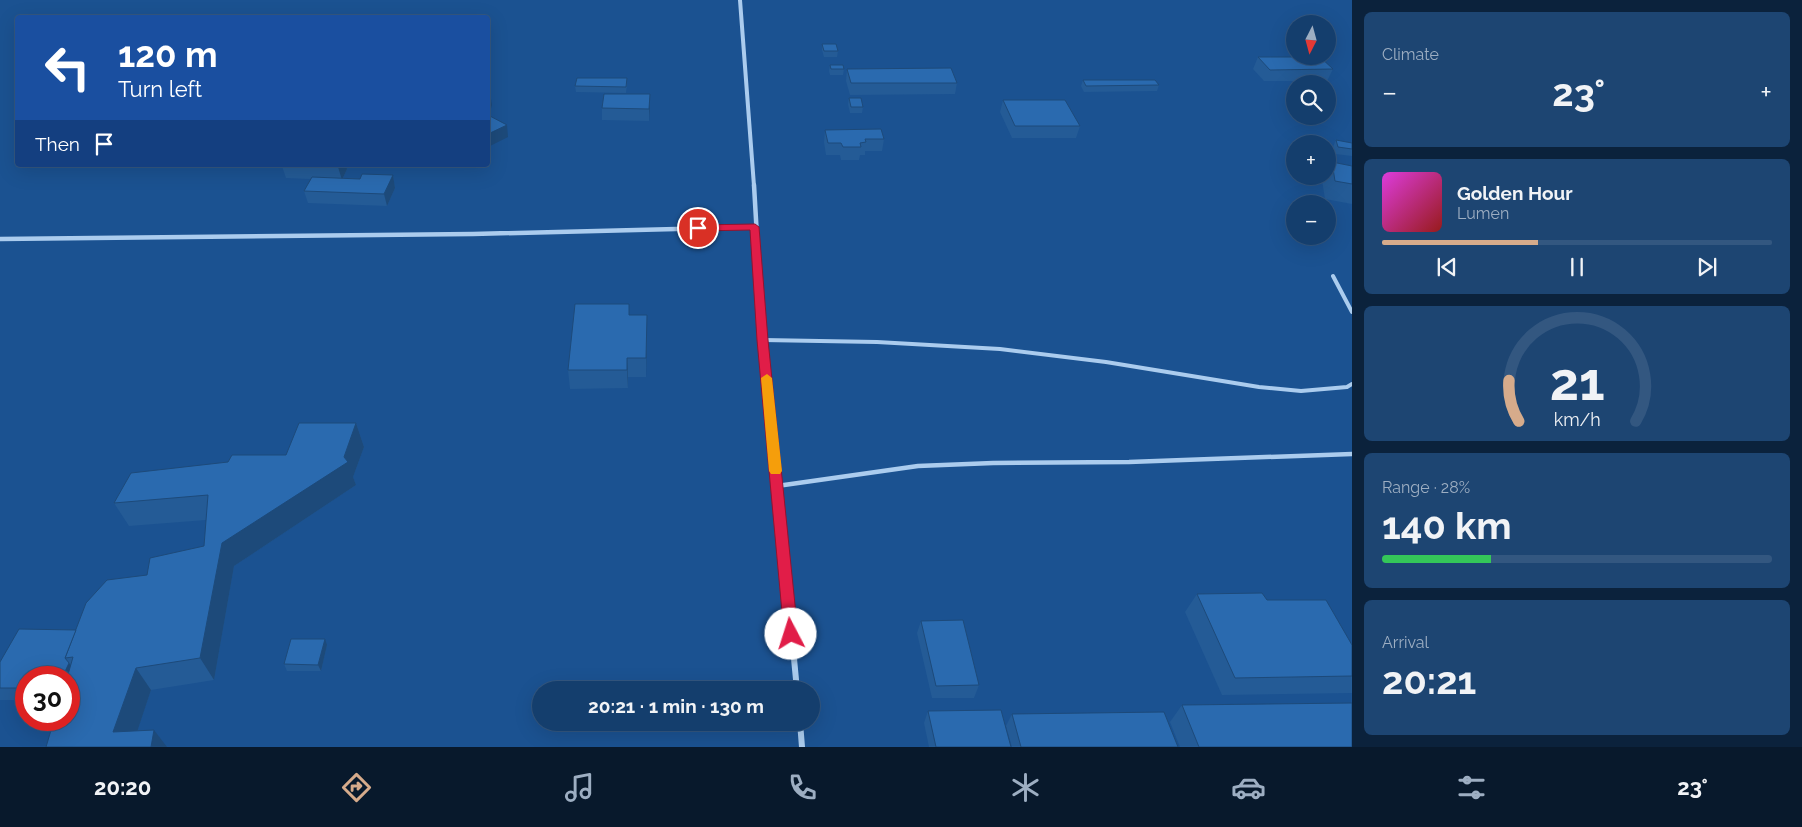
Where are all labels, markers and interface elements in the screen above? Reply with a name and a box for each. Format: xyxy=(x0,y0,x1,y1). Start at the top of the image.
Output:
north arrow xyxy=(1286,15,1336,65)
map controls xyxy=(1286,15,1336,245)
text: 120 m xyxy=(118,34,218,75)
icon: left xyxy=(35,35,100,100)
text: Climate xyxy=(1382,45,1439,64)
text: 23° xyxy=(1552,70,1605,115)
button: search xyxy=(1286,75,1336,125)
text: Turn left xyxy=(118,76,202,102)
text: − xyxy=(1382,76,1397,109)
text: + xyxy=(1760,76,1772,109)
icon: arrive xyxy=(90,130,118,158)
text: Then xyxy=(35,133,80,155)
button: + xyxy=(1286,135,1336,185)
text: Golden Hour xyxy=(1457,182,1573,204)
button: − xyxy=(1286,195,1336,245)
text: Lumen xyxy=(1457,204,1509,223)
pin xyxy=(677,207,719,249)
icon: arrive xyxy=(684,214,712,242)
icon: previous xyxy=(1433,253,1461,281)
icon: pause xyxy=(1563,253,1591,281)
icon: next xyxy=(1693,253,1721,281)
text: 21 xyxy=(1549,351,1605,412)
text: km/h xyxy=(1553,409,1601,430)
text: Range · 28% xyxy=(1382,478,1470,497)
text: 140 km xyxy=(1382,503,1512,548)
position arrow xyxy=(764,607,816,659)
text: Arrival xyxy=(1382,633,1429,652)
text: 20:21 xyxy=(1382,658,1476,703)
speed limit sign: 30 xyxy=(15,666,80,731)
text: 20:21 · 1 min · 130 m xyxy=(588,695,764,717)
icon: directions xyxy=(339,770,374,805)
icon: music xyxy=(562,770,597,805)
icon: phone xyxy=(785,770,820,805)
icon: climate xyxy=(1008,770,1043,805)
icon: car xyxy=(1231,770,1266,805)
icon: filters xyxy=(1454,770,1489,805)
text: 20:20 xyxy=(94,774,151,800)
text: 23° xyxy=(1677,774,1708,800)

